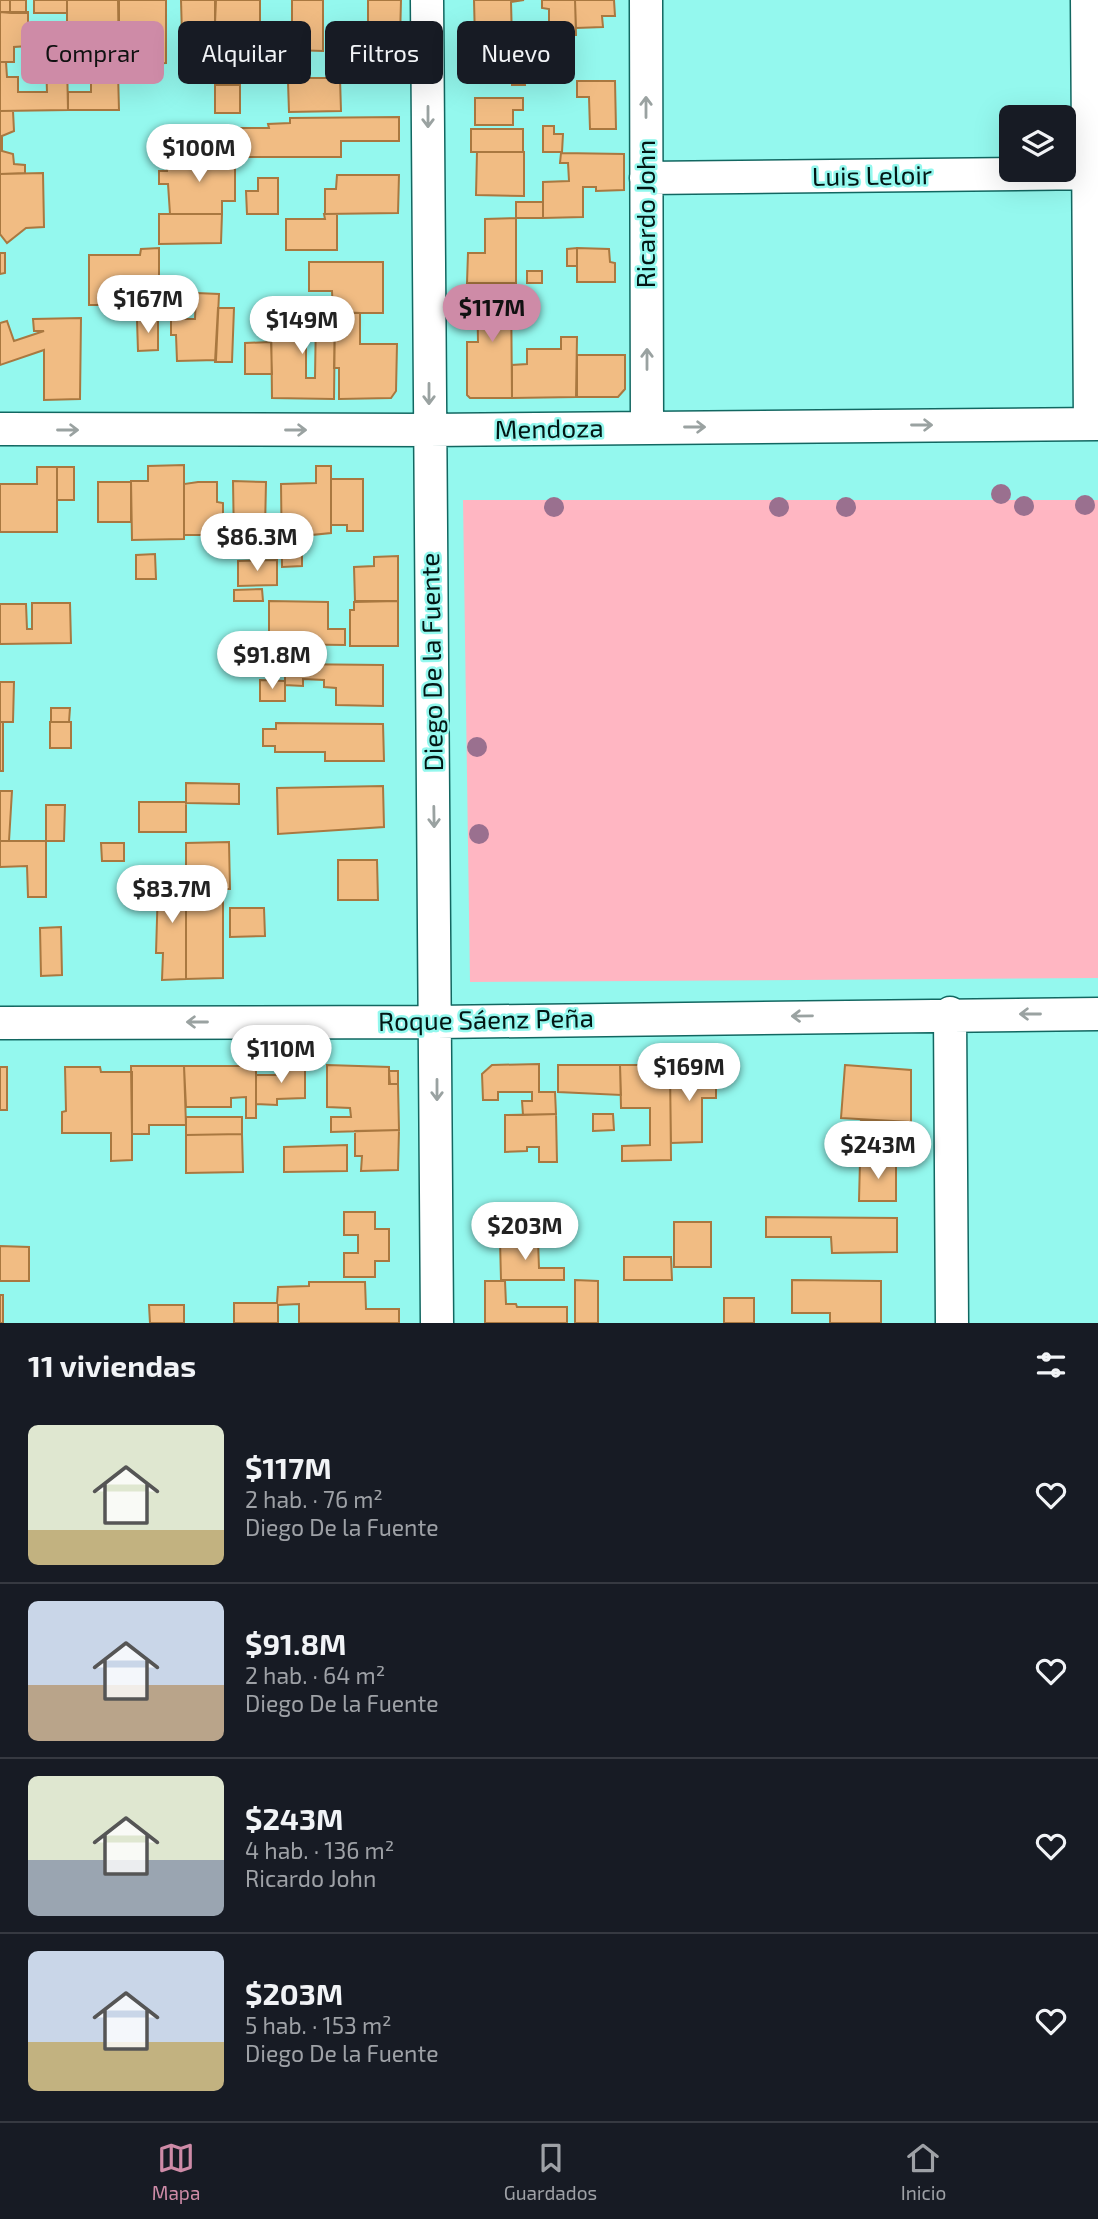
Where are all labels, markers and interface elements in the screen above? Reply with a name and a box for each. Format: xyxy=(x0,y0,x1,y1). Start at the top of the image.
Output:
chip: Comprar xyxy=(21,21,164,84)
chip: Alquilar xyxy=(178,21,311,84)
chip: Filtros xyxy=(325,21,443,84)
chip: Nuevo xyxy=(457,21,575,84)
one-way arrow xyxy=(639,96,653,119)
one-way arrow xyxy=(421,105,434,128)
map controls xyxy=(999,105,1076,182)
button: layers xyxy=(999,105,1076,182)
pin: $100M xyxy=(150,124,248,184)
text: $100M xyxy=(162,133,236,161)
street label: Ricardo John xyxy=(629,140,660,288)
street label: Luis Leloir xyxy=(812,158,932,191)
pin: $167M xyxy=(99,276,197,335)
text: $167M xyxy=(113,284,183,312)
pin: $117M xyxy=(443,284,541,344)
text: $117M xyxy=(459,293,525,321)
pin: $149M xyxy=(253,296,351,356)
text: $149M xyxy=(266,305,338,333)
one-way arrow xyxy=(640,348,654,371)
one-way arrow xyxy=(422,382,436,405)
street label: Mendoza xyxy=(494,411,604,444)
one-way arrow xyxy=(910,418,933,432)
one-way arrow xyxy=(683,420,706,434)
one-way arrow xyxy=(56,423,79,437)
one-way arrow xyxy=(284,423,307,437)
pin: $86.3M xyxy=(200,514,314,573)
text: $86.3M xyxy=(217,522,297,550)
street label: Diego De la Fuente xyxy=(413,552,448,772)
pin: $91.8M xyxy=(215,632,329,691)
text: $91.8M xyxy=(233,640,311,668)
one-way arrow xyxy=(427,805,441,828)
pin: $83.7M xyxy=(115,866,229,925)
text: $83.7M xyxy=(133,874,211,902)
street label: Roque Sáenz Peña xyxy=(378,1001,594,1036)
one-way arrow xyxy=(1019,1007,1042,1021)
one-way arrow xyxy=(791,1009,814,1023)
one-way arrow xyxy=(186,1015,209,1029)
pin: $110M xyxy=(232,1026,330,1085)
text: $110M xyxy=(247,1034,315,1062)
pin: $169M xyxy=(640,1044,738,1103)
text: $169M xyxy=(653,1052,725,1080)
one-way arrow xyxy=(430,1078,444,1101)
pin: $243M xyxy=(829,1122,927,1181)
text: $243M xyxy=(840,1130,916,1158)
pin: $203M xyxy=(476,1202,574,1262)
text: $203M xyxy=(487,1211,563,1239)
icon: filters xyxy=(1032,1346,1070,1384)
text: 11 viviendas xyxy=(28,1347,196,1383)
text: $117M xyxy=(245,1449,332,1485)
icon: home xyxy=(84,1453,168,1537)
icon: heart xyxy=(1032,1476,1070,1514)
text: 2 hab. · 76 m² xyxy=(245,1485,383,1513)
text: Diego De la Fuente xyxy=(245,1513,439,1541)
text: $91.8M xyxy=(245,1625,347,1661)
icon: home xyxy=(84,1629,168,1713)
icon: heart xyxy=(1032,1652,1070,1690)
text: 2 hab. · 64 m² xyxy=(245,1661,385,1689)
text: Diego De la Fuente xyxy=(245,1689,439,1717)
text: $243M xyxy=(245,1800,343,1836)
icon: home xyxy=(84,1804,168,1888)
icon: heart xyxy=(1032,1827,1070,1865)
text: 4 hab. · 136 m² xyxy=(245,1836,394,1864)
text: Ricardo John xyxy=(245,1864,376,1892)
text: $203M xyxy=(245,1975,343,2011)
icon: home xyxy=(84,1979,168,2063)
icon: heart xyxy=(1032,2002,1070,2040)
text: 5 hab. · 153 m² xyxy=(245,2011,392,2039)
text: Diego De la Fuente xyxy=(245,2039,439,2067)
tab: Mapa xyxy=(152,2139,200,2204)
tab: Guardados xyxy=(504,2139,597,2204)
tab: Inicio xyxy=(901,2139,946,2204)

